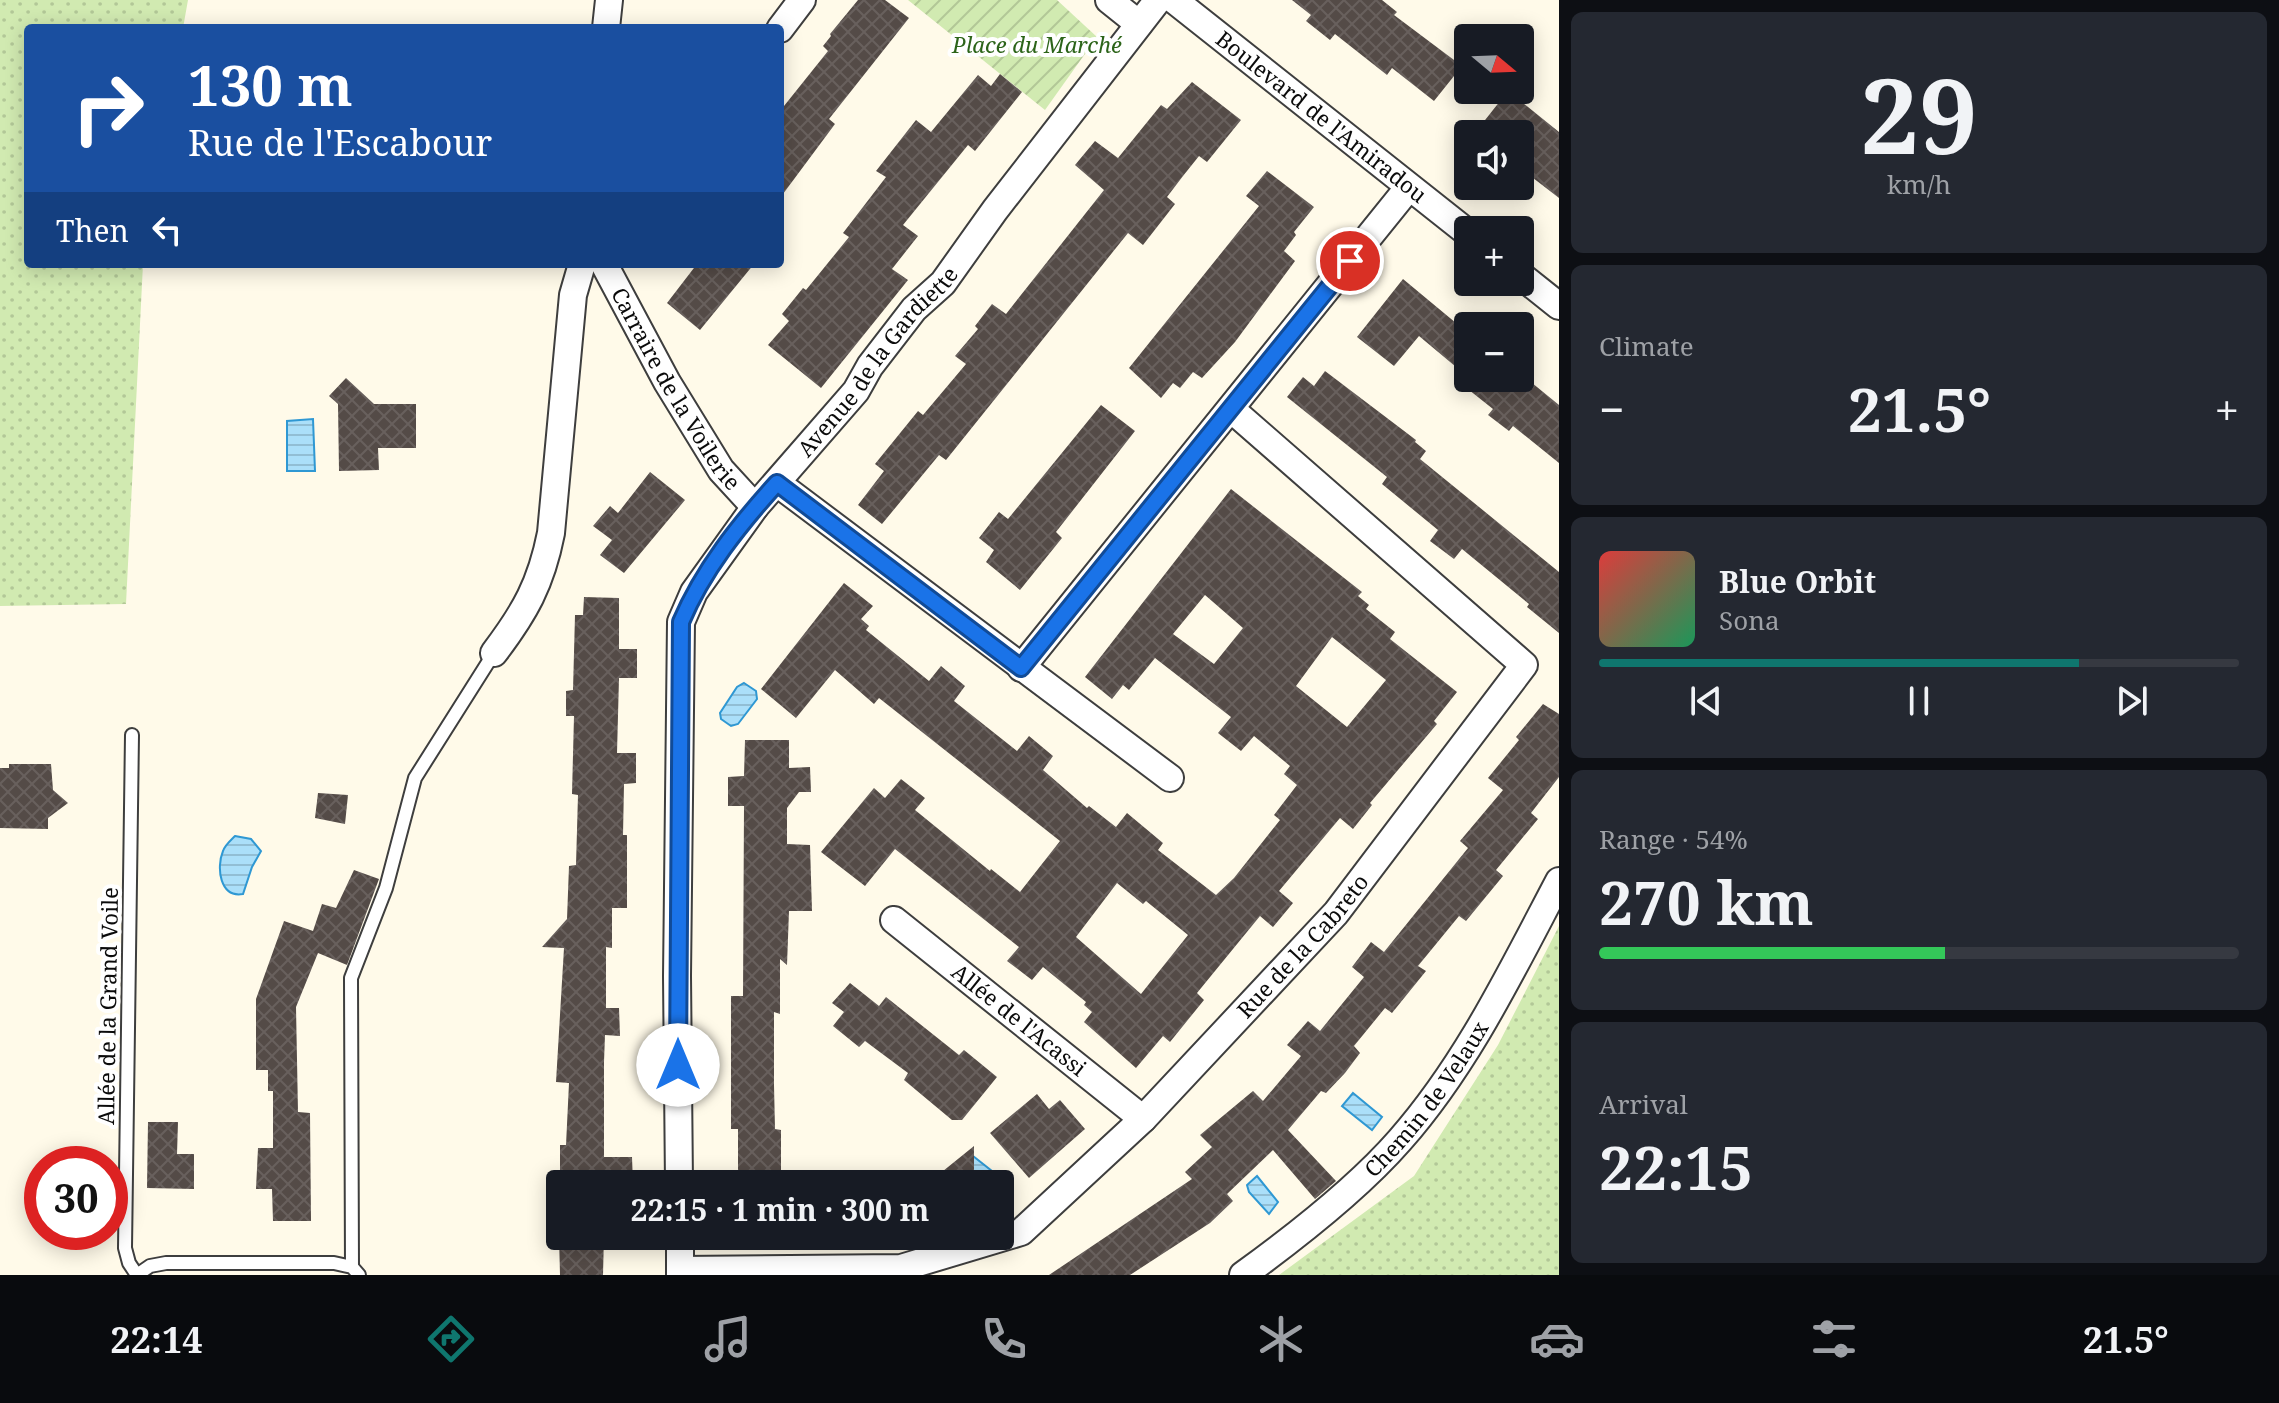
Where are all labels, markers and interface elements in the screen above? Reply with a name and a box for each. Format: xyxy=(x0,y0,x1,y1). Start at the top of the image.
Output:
street label: Boulevard de l'Amiradou xyxy=(1210,23,1434,209)
north arrow xyxy=(1454,24,1534,104)
map controls xyxy=(1454,24,1534,392)
park label: Place du Marché xyxy=(951,29,1123,59)
text: 29 xyxy=(1860,43,1978,184)
text: 130 m xyxy=(188,46,353,122)
icon: right xyxy=(56,56,160,160)
text: Rue de l'Escabour xyxy=(188,118,492,167)
button: sound xyxy=(1454,120,1534,200)
text: km/h xyxy=(1887,166,1951,202)
icon: left xyxy=(145,208,189,252)
text: Then xyxy=(56,210,129,251)
button: + xyxy=(1454,216,1534,296)
pin xyxy=(1316,227,1384,295)
icon: arrive xyxy=(1328,239,1372,283)
street label: Avenue de la Gardiette xyxy=(790,260,964,462)
street label: Carraire de la Voilerie xyxy=(605,282,748,496)
button: − xyxy=(1454,312,1534,392)
text: Climate xyxy=(1599,328,1694,364)
text: 21.5° xyxy=(1848,368,1991,450)
text: − xyxy=(1599,379,1624,439)
text: + xyxy=(2214,379,2239,439)
text: Blue Orbit xyxy=(1719,561,1876,602)
text: Sona xyxy=(1719,602,1780,638)
icon: previous xyxy=(1684,679,1728,723)
icon: pause xyxy=(1897,679,1941,723)
icon: next xyxy=(2110,679,2154,723)
text: Range · 54% xyxy=(1599,821,1748,857)
text: 270 km xyxy=(1599,861,1814,943)
street label: Rue de la Cabreto xyxy=(1229,867,1374,1024)
street label: Allée de la Grand Voile xyxy=(90,887,124,1125)
street label: Allée de l'Acassi xyxy=(946,956,1093,1082)
street label: Chemin de Velaux xyxy=(1357,1015,1495,1183)
position arrow xyxy=(636,1023,720,1107)
text: Arrival xyxy=(1599,1086,1688,1122)
text: 22:15 xyxy=(1599,1126,1753,1208)
speed limit sign: 30 xyxy=(24,1146,128,1250)
text: 22:15 · 1 min · 300 m xyxy=(631,1189,929,1230)
icon: directions xyxy=(423,1311,479,1367)
icon: music xyxy=(700,1311,756,1367)
icon: phone xyxy=(976,1311,1032,1367)
icon: climate xyxy=(1253,1311,1309,1367)
icon: car xyxy=(1529,1311,1585,1367)
icon: filters xyxy=(1806,1311,1862,1367)
text: 22:14 xyxy=(110,1315,203,1364)
text: 21.5° xyxy=(2083,1315,2169,1364)

